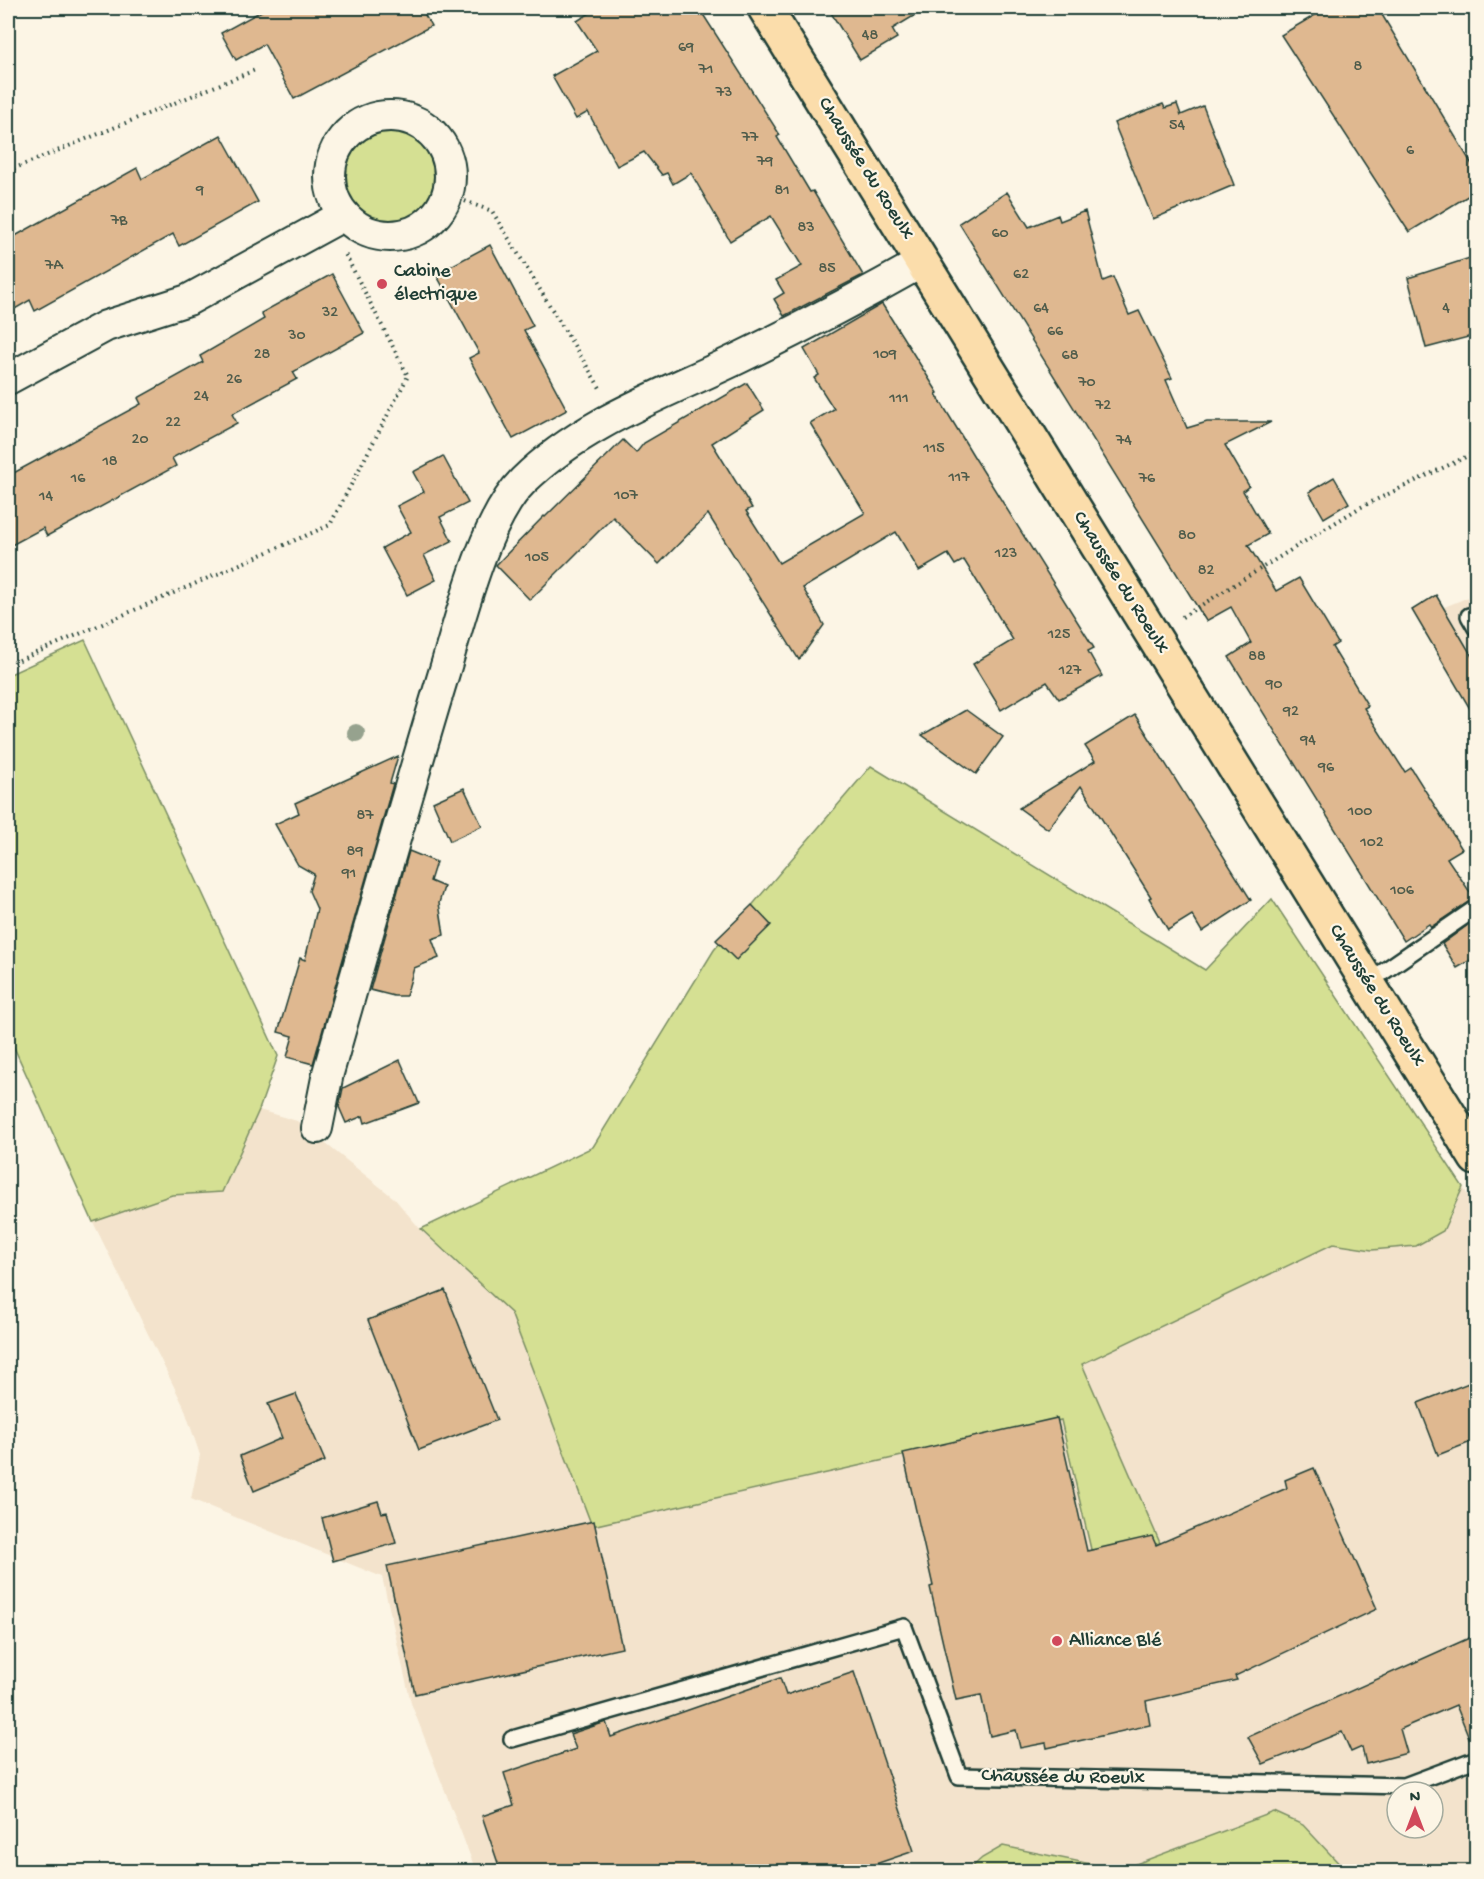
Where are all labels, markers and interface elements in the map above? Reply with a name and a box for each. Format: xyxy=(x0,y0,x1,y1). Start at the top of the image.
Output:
house number: 48 xyxy=(862,27,878,46)
house number: 69 xyxy=(678,39,694,58)
house number: 8 xyxy=(1354,58,1363,77)
house number: 71 xyxy=(698,61,713,80)
house number: 73 xyxy=(715,84,732,103)
street label: Chaussée du Roeulx xyxy=(812,94,918,245)
house number: 54 xyxy=(1169,117,1185,136)
house number: 77 xyxy=(741,129,759,148)
house number: 6 xyxy=(1406,142,1415,161)
house number: 79 xyxy=(756,153,773,172)
house number: 9 xyxy=(195,182,204,201)
house number: 81 xyxy=(774,182,790,201)
house number: 7B xyxy=(110,212,128,231)
house number: 83 xyxy=(797,219,815,238)
house number: 60 xyxy=(991,225,1009,244)
house number: 7A xyxy=(44,257,64,276)
house number: 85 xyxy=(818,260,836,279)
place label: Cabine électrique xyxy=(394,261,478,307)
house number: 62 xyxy=(1013,266,1029,285)
marker: Cabine électrique xyxy=(375,277,389,291)
house number: 64 xyxy=(1033,300,1049,319)
house number: 4 xyxy=(1442,300,1450,319)
house number: 32 xyxy=(321,304,338,323)
house number: 66 xyxy=(1047,323,1064,342)
house number: 30 xyxy=(287,327,306,346)
house number: 28 xyxy=(254,346,271,365)
house number: 109 xyxy=(872,346,897,365)
house number: 68 xyxy=(1062,347,1079,366)
house number: 26 xyxy=(226,371,243,390)
house number: 70 xyxy=(1077,374,1096,393)
house number: 24 xyxy=(193,388,209,407)
house number: 111 xyxy=(888,390,909,409)
house number: 72 xyxy=(1094,397,1111,416)
house number: 22 xyxy=(165,414,181,433)
house number: 20 xyxy=(132,431,148,450)
house number: 74 xyxy=(1115,432,1132,451)
house number: 115 xyxy=(922,440,945,459)
house number: 18 xyxy=(101,453,118,472)
house number: 117 xyxy=(947,469,970,488)
house number: 16 xyxy=(70,470,86,489)
house number: 76 xyxy=(1138,470,1156,489)
house number: 107 xyxy=(613,487,639,506)
house number: 14 xyxy=(38,488,53,507)
street label: Chaussée du Roeulx xyxy=(1067,508,1173,659)
house number: 80 xyxy=(1178,527,1196,546)
house number: 123 xyxy=(994,545,1017,564)
house number: 105 xyxy=(524,549,549,568)
house number: 82 xyxy=(1198,562,1214,581)
house number: 125 xyxy=(1047,626,1070,645)
house number: 88 xyxy=(1248,648,1266,667)
house number: 127 xyxy=(1058,662,1082,681)
house number: 90 xyxy=(1264,676,1283,695)
house number: 92 xyxy=(1282,703,1299,722)
house number: 94 xyxy=(1299,732,1316,751)
house number: 96 xyxy=(1317,759,1335,778)
house number: 100 xyxy=(1347,803,1372,822)
house number: 87 xyxy=(356,807,374,826)
house number: 102 xyxy=(1359,834,1384,853)
house number: 89 xyxy=(347,843,363,862)
house number: 91 xyxy=(341,865,356,884)
house number: 106 xyxy=(1389,882,1415,901)
street label: Chaussée du Roeulx xyxy=(1323,921,1429,1072)
place label: Alliance Blé xyxy=(1069,1630,1162,1653)
marker: Alliance Blé xyxy=(1050,1634,1064,1648)
street label: Chaussée du Roeulx xyxy=(981,1765,1145,1791)
north arrow xyxy=(1385,1780,1445,1840)
text: N xyxy=(1410,1789,1421,1808)

